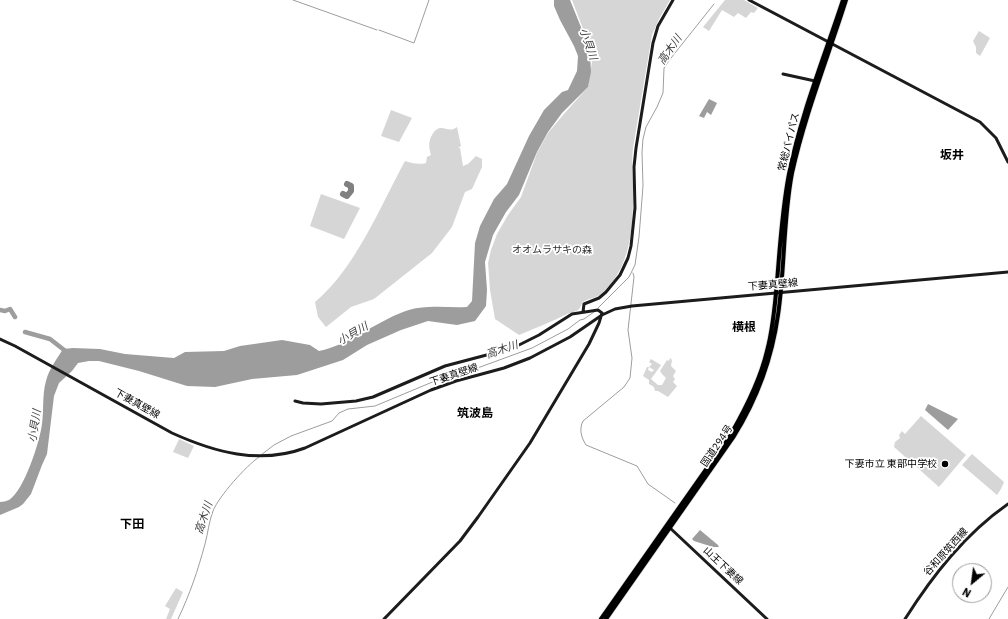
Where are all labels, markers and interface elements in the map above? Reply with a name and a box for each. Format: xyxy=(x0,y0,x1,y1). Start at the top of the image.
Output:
water label: 小貝川 xyxy=(576,26,600,62)
water label: 高木川 xyxy=(655,33,685,67)
street label: 常総バイパス xyxy=(776,111,802,173)
district label: 坂井 xyxy=(940,149,964,163)
park label: オオムラサキの森 xyxy=(512,244,592,256)
street label: 下妻真壁線 xyxy=(748,277,798,293)
water label: 小貝川 xyxy=(335,320,371,348)
district label: 横根 xyxy=(732,321,756,335)
water label: 高木川 xyxy=(484,338,520,362)
street label: 下妻真壁線 xyxy=(428,362,480,388)
street label: 下妻真壁線 xyxy=(112,387,162,421)
district label: 筑波島 xyxy=(457,407,493,421)
water label: 小貝川 xyxy=(26,409,44,443)
street label: 国道294号 xyxy=(699,423,735,469)
place label: 下妻市立 東部中学校 xyxy=(845,458,937,470)
marker: 下妻市立 東部中学校 xyxy=(940,459,950,469)
water label: 高木川 xyxy=(192,500,216,536)
district label: 下田 xyxy=(120,518,144,532)
street label: 谷和原筑西線 xyxy=(921,526,971,578)
street label: 山王下妻線 xyxy=(701,545,745,587)
north arrow xyxy=(952,563,992,603)
text: N xyxy=(960,585,974,601)

